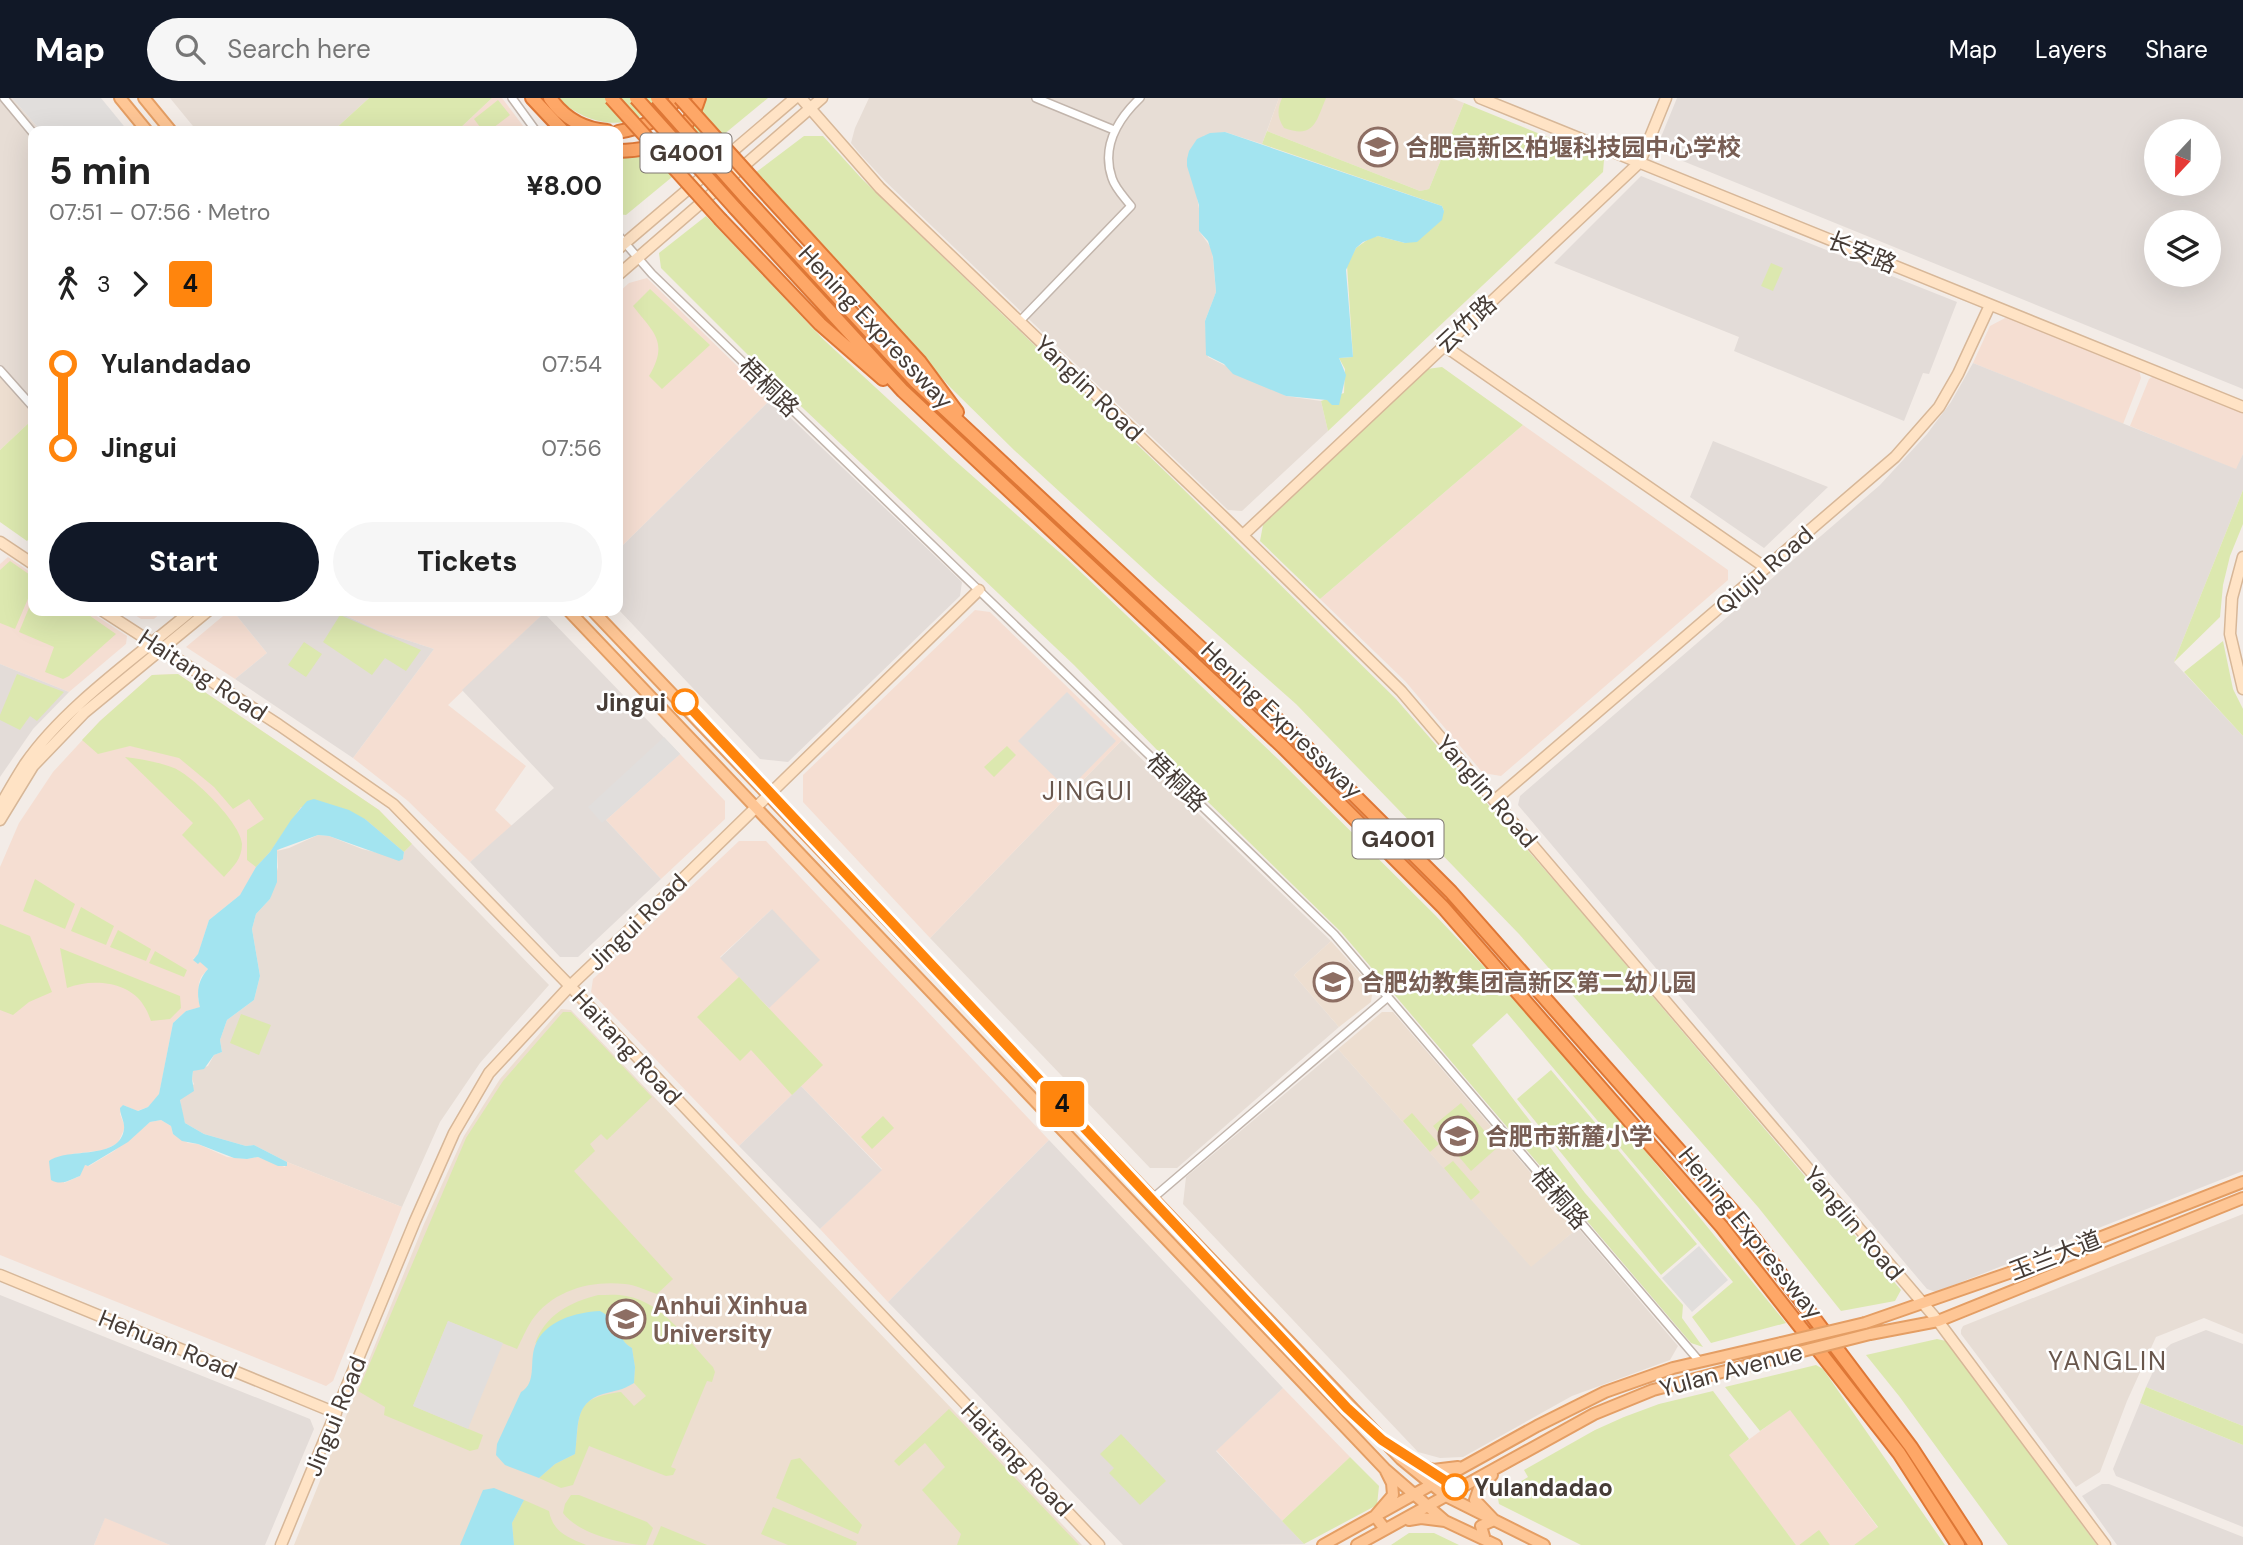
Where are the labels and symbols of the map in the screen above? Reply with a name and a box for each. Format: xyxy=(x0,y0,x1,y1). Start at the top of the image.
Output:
north arrow xyxy=(2144,119,2221,196)
school or university icon: 合肥高新区柏堰科技园中心学校 xyxy=(1357,126,1399,168)
place label: 合肥高新区柏堰科技园中心学校 xyxy=(1405,132,1741,163)
road number: G4001 xyxy=(640,134,732,172)
street label: 长安路 xyxy=(1823,224,1901,280)
street label: Hening Expressway xyxy=(792,238,960,416)
street label: 云竹路 xyxy=(1429,288,1503,360)
street label: Yanglin Road xyxy=(1028,328,1150,448)
street label: 梧桐路 xyxy=(732,351,806,423)
street label: Qiuju Road xyxy=(1709,519,1819,621)
street label: Haitang Road xyxy=(133,622,273,728)
street label: Hening Expressway xyxy=(1195,635,1369,805)
place label: Jingui xyxy=(596,687,666,718)
marker: Jingui xyxy=(672,689,698,715)
street label: Yanglin Road xyxy=(1430,728,1544,854)
street label: 梧桐路 xyxy=(1140,746,1214,818)
district label: JINGUI xyxy=(1042,774,1134,808)
road number: G4001 xyxy=(1352,820,1444,859)
street label: Jingui Road xyxy=(581,867,693,977)
school or university icon: 合肥幼教集团高新区第二幼儿园 xyxy=(1312,961,1354,1003)
place label: 合肥幼教集团高新区第二幼儿园 xyxy=(1360,967,1696,998)
street label: Haitang Road xyxy=(566,983,688,1111)
line badge: 4 xyxy=(1039,1081,1085,1127)
school or university icon: 合肥市新麓小学 xyxy=(1437,1115,1479,1157)
place label: 合肥市新麓小学 xyxy=(1485,1121,1653,1152)
street label: Hening Expressway xyxy=(1672,1140,1830,1326)
street label: Yanglin Road xyxy=(1797,1160,1911,1286)
street label: 梧桐路 xyxy=(1525,1161,1595,1235)
street label: 玉兰大道 xyxy=(2005,1223,2105,1287)
place label: Anhui Xinhua University xyxy=(653,1290,808,1349)
school or university icon: Anhui Xinhua University xyxy=(605,1298,647,1340)
street label: Hehuan Road xyxy=(94,1302,242,1386)
street label: Yulan Avenue xyxy=(1656,1336,1806,1404)
district label: YANGLIN xyxy=(2048,1344,2168,1378)
street label: Jingui Road xyxy=(297,1351,373,1481)
street label: Haitang Road xyxy=(955,1395,1079,1523)
place label: Yulandadao xyxy=(1474,1472,1613,1503)
marker: Yulandadao xyxy=(1442,1474,1468,1500)

